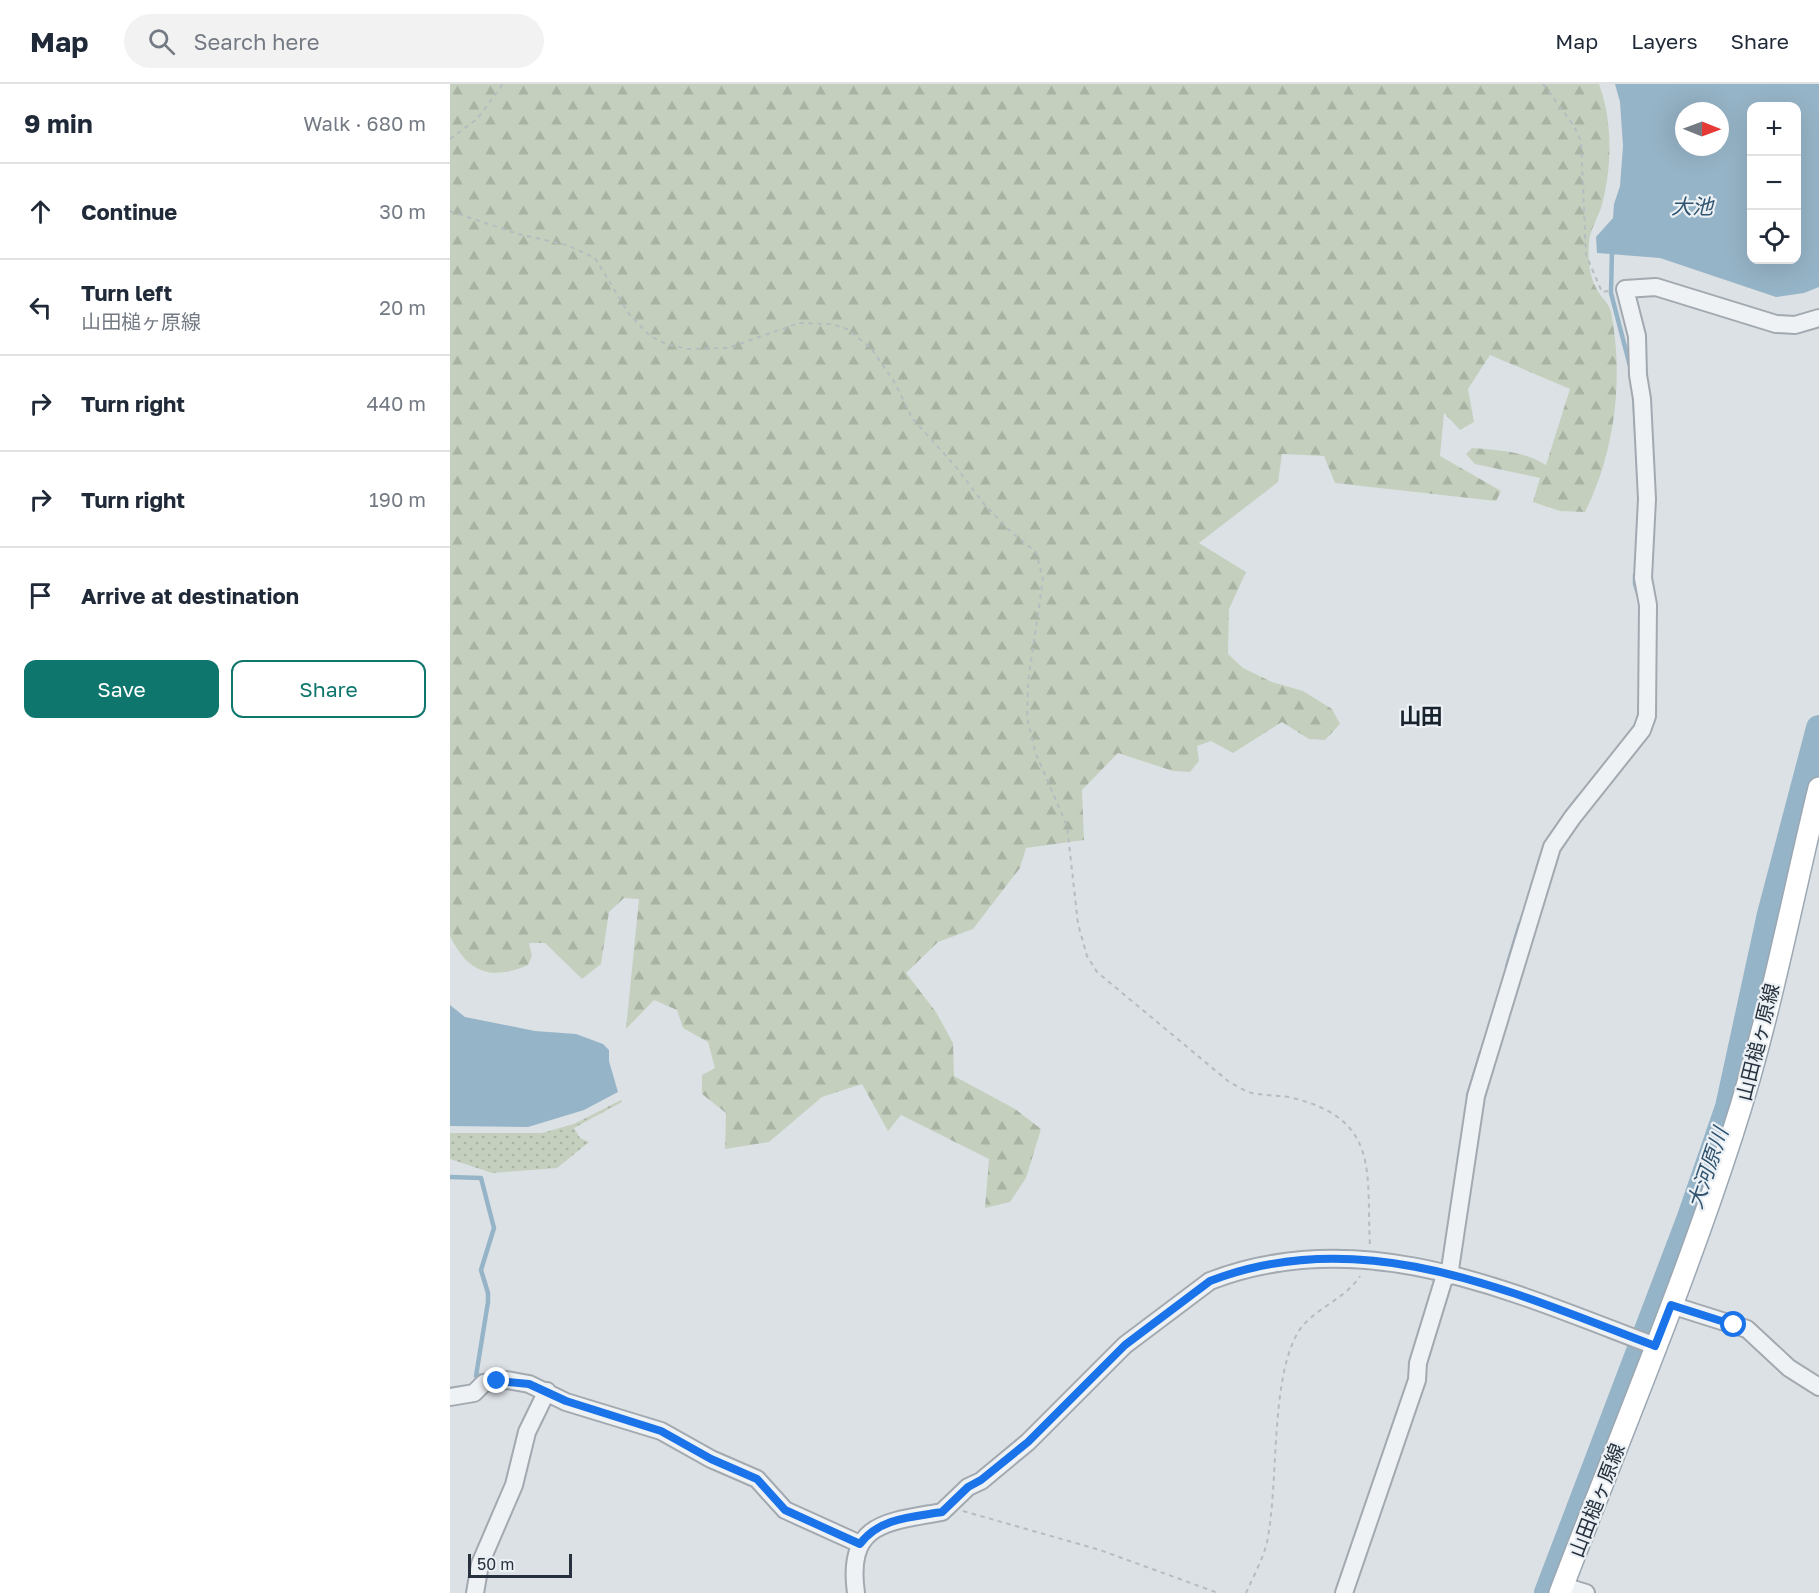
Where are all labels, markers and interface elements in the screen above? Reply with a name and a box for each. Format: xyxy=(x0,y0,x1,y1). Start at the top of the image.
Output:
search box xyxy=(124,14,544,68)
text: Map xyxy=(30,25,88,58)
icon: search xyxy=(145,25,178,58)
text: Search here xyxy=(193,28,319,55)
text: Map xyxy=(1555,28,1598,54)
text: Layers xyxy=(1631,28,1698,54)
text: Share xyxy=(1731,28,1789,54)
north arrow xyxy=(1675,102,1729,156)
map controls xyxy=(1747,102,1801,264)
button: + xyxy=(1747,102,1801,156)
text: 9 min xyxy=(24,108,93,139)
text: Walk · 680 m xyxy=(303,111,426,135)
button: − xyxy=(1747,156,1801,210)
water label: 大池 xyxy=(1671,193,1715,219)
icon: ahead xyxy=(24,195,57,228)
text: Continue xyxy=(81,198,177,225)
text: 30 m xyxy=(379,199,426,223)
button: locate xyxy=(1747,210,1801,264)
text: Turn left xyxy=(81,279,172,306)
icon: left xyxy=(24,291,57,324)
text: 20 m xyxy=(379,295,426,319)
text: 山田槌ヶ原線 xyxy=(81,309,201,333)
icon: right xyxy=(24,387,57,420)
text: Turn right xyxy=(81,390,185,417)
text: 440 m xyxy=(367,391,426,415)
icon: right xyxy=(24,483,57,516)
text: Turn right xyxy=(81,486,185,513)
text: 190 m xyxy=(369,487,426,511)
icon: arrive xyxy=(24,579,57,612)
text: Arrive at destination xyxy=(81,582,299,609)
button: Save xyxy=(24,660,219,718)
button: Share xyxy=(231,660,426,718)
district label: 山田 xyxy=(1399,702,1443,729)
street label: 山田槌ヶ原線 xyxy=(1731,981,1783,1103)
water label: 大河原川 xyxy=(1681,1122,1734,1212)
route start xyxy=(1720,1311,1746,1337)
route end xyxy=(483,1367,509,1393)
street label: 山田槌ヶ原線 xyxy=(1563,1440,1629,1560)
scale bar xyxy=(468,1551,572,1578)
text: 50 m xyxy=(477,1554,514,1574)

